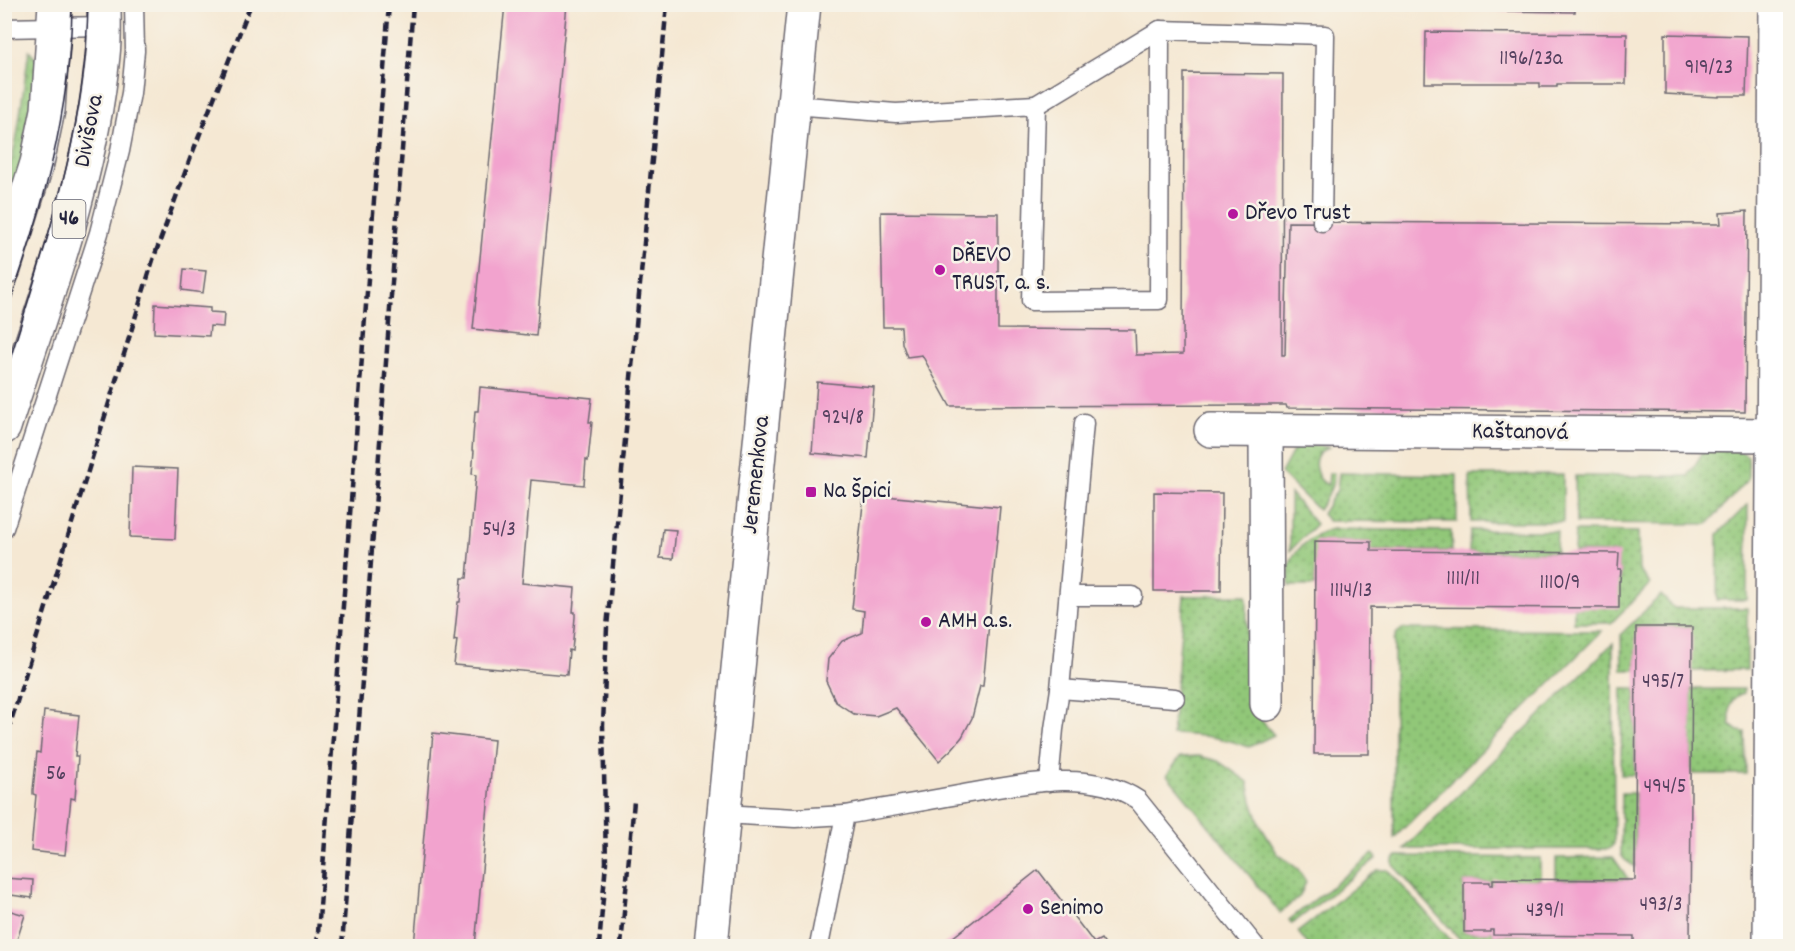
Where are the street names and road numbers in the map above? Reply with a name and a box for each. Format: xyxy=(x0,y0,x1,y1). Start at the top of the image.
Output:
street label: Divišova xyxy=(66,91,114,170)
road number: 46 xyxy=(52,200,86,238)
street label: Jeremenkova xyxy=(734,413,780,536)
street label: Kaštanová xyxy=(1471,415,1569,451)

